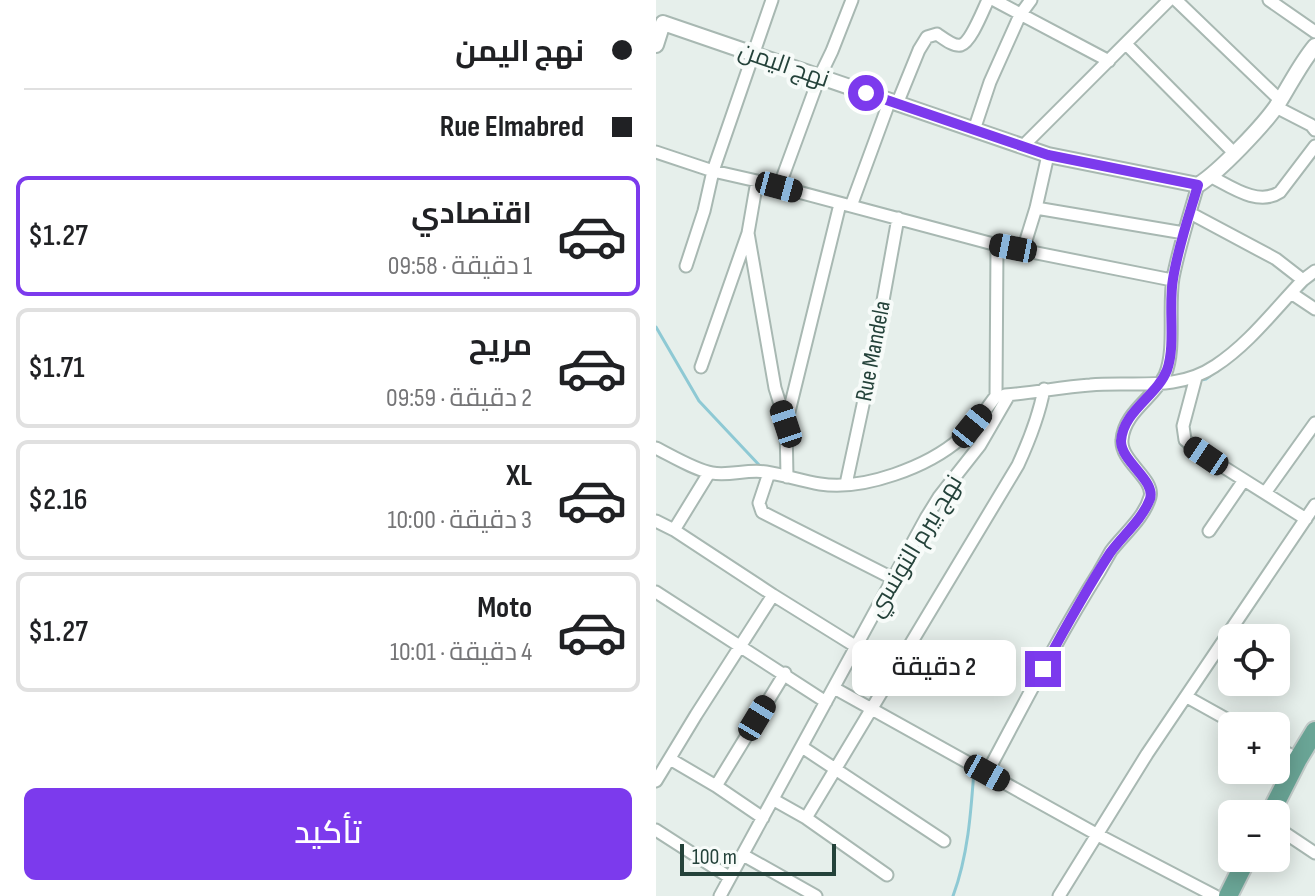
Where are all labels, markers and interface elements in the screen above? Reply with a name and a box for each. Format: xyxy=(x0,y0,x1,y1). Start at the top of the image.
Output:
text: نهج اليمن xyxy=(455,34,584,70)
street label: نهج اليمن xyxy=(734,36,833,95)
route start xyxy=(848,75,884,111)
text: Rue Elmabred xyxy=(440,109,584,145)
car xyxy=(753,169,805,205)
text: اقتصادي xyxy=(411,196,532,232)
icon: car xyxy=(556,200,628,272)
text: $1.27 xyxy=(28,218,88,254)
car xyxy=(987,232,1039,264)
text: 1 دقيقة · 09:58 xyxy=(388,251,532,282)
street label: Rue Mandela xyxy=(849,298,897,404)
text: مريح xyxy=(469,328,532,364)
icon: car xyxy=(556,332,628,404)
text: $1.71 xyxy=(28,350,84,386)
text: 2 دقيقة · 09:59 xyxy=(386,383,532,414)
car xyxy=(767,397,805,451)
car xyxy=(948,400,996,452)
car xyxy=(1179,433,1233,479)
text: XL xyxy=(506,458,532,494)
icon: car xyxy=(556,464,628,536)
street label: نهج بيرم التونسي xyxy=(861,470,971,624)
text: $2.16 xyxy=(28,482,88,518)
text: 3 دقيقة · 10:00 xyxy=(387,505,532,536)
text: Moto xyxy=(477,590,532,626)
icon: car xyxy=(556,596,628,668)
text: $1.27 xyxy=(28,614,88,650)
map controls xyxy=(1218,624,1290,872)
button: locate xyxy=(1218,624,1290,696)
text: 4 دقيقة · 10:01 xyxy=(390,637,532,668)
callout: 2 دقيقة xyxy=(851,641,1015,697)
route end xyxy=(1025,651,1061,687)
text: 2 دقيقة xyxy=(892,652,976,683)
car xyxy=(734,691,780,745)
button: + xyxy=(1218,712,1290,784)
car xyxy=(960,751,1014,795)
button: تأكيد xyxy=(24,788,632,880)
button: − xyxy=(1218,800,1290,872)
scale bar xyxy=(680,840,836,876)
text: 100 m xyxy=(692,844,737,871)

